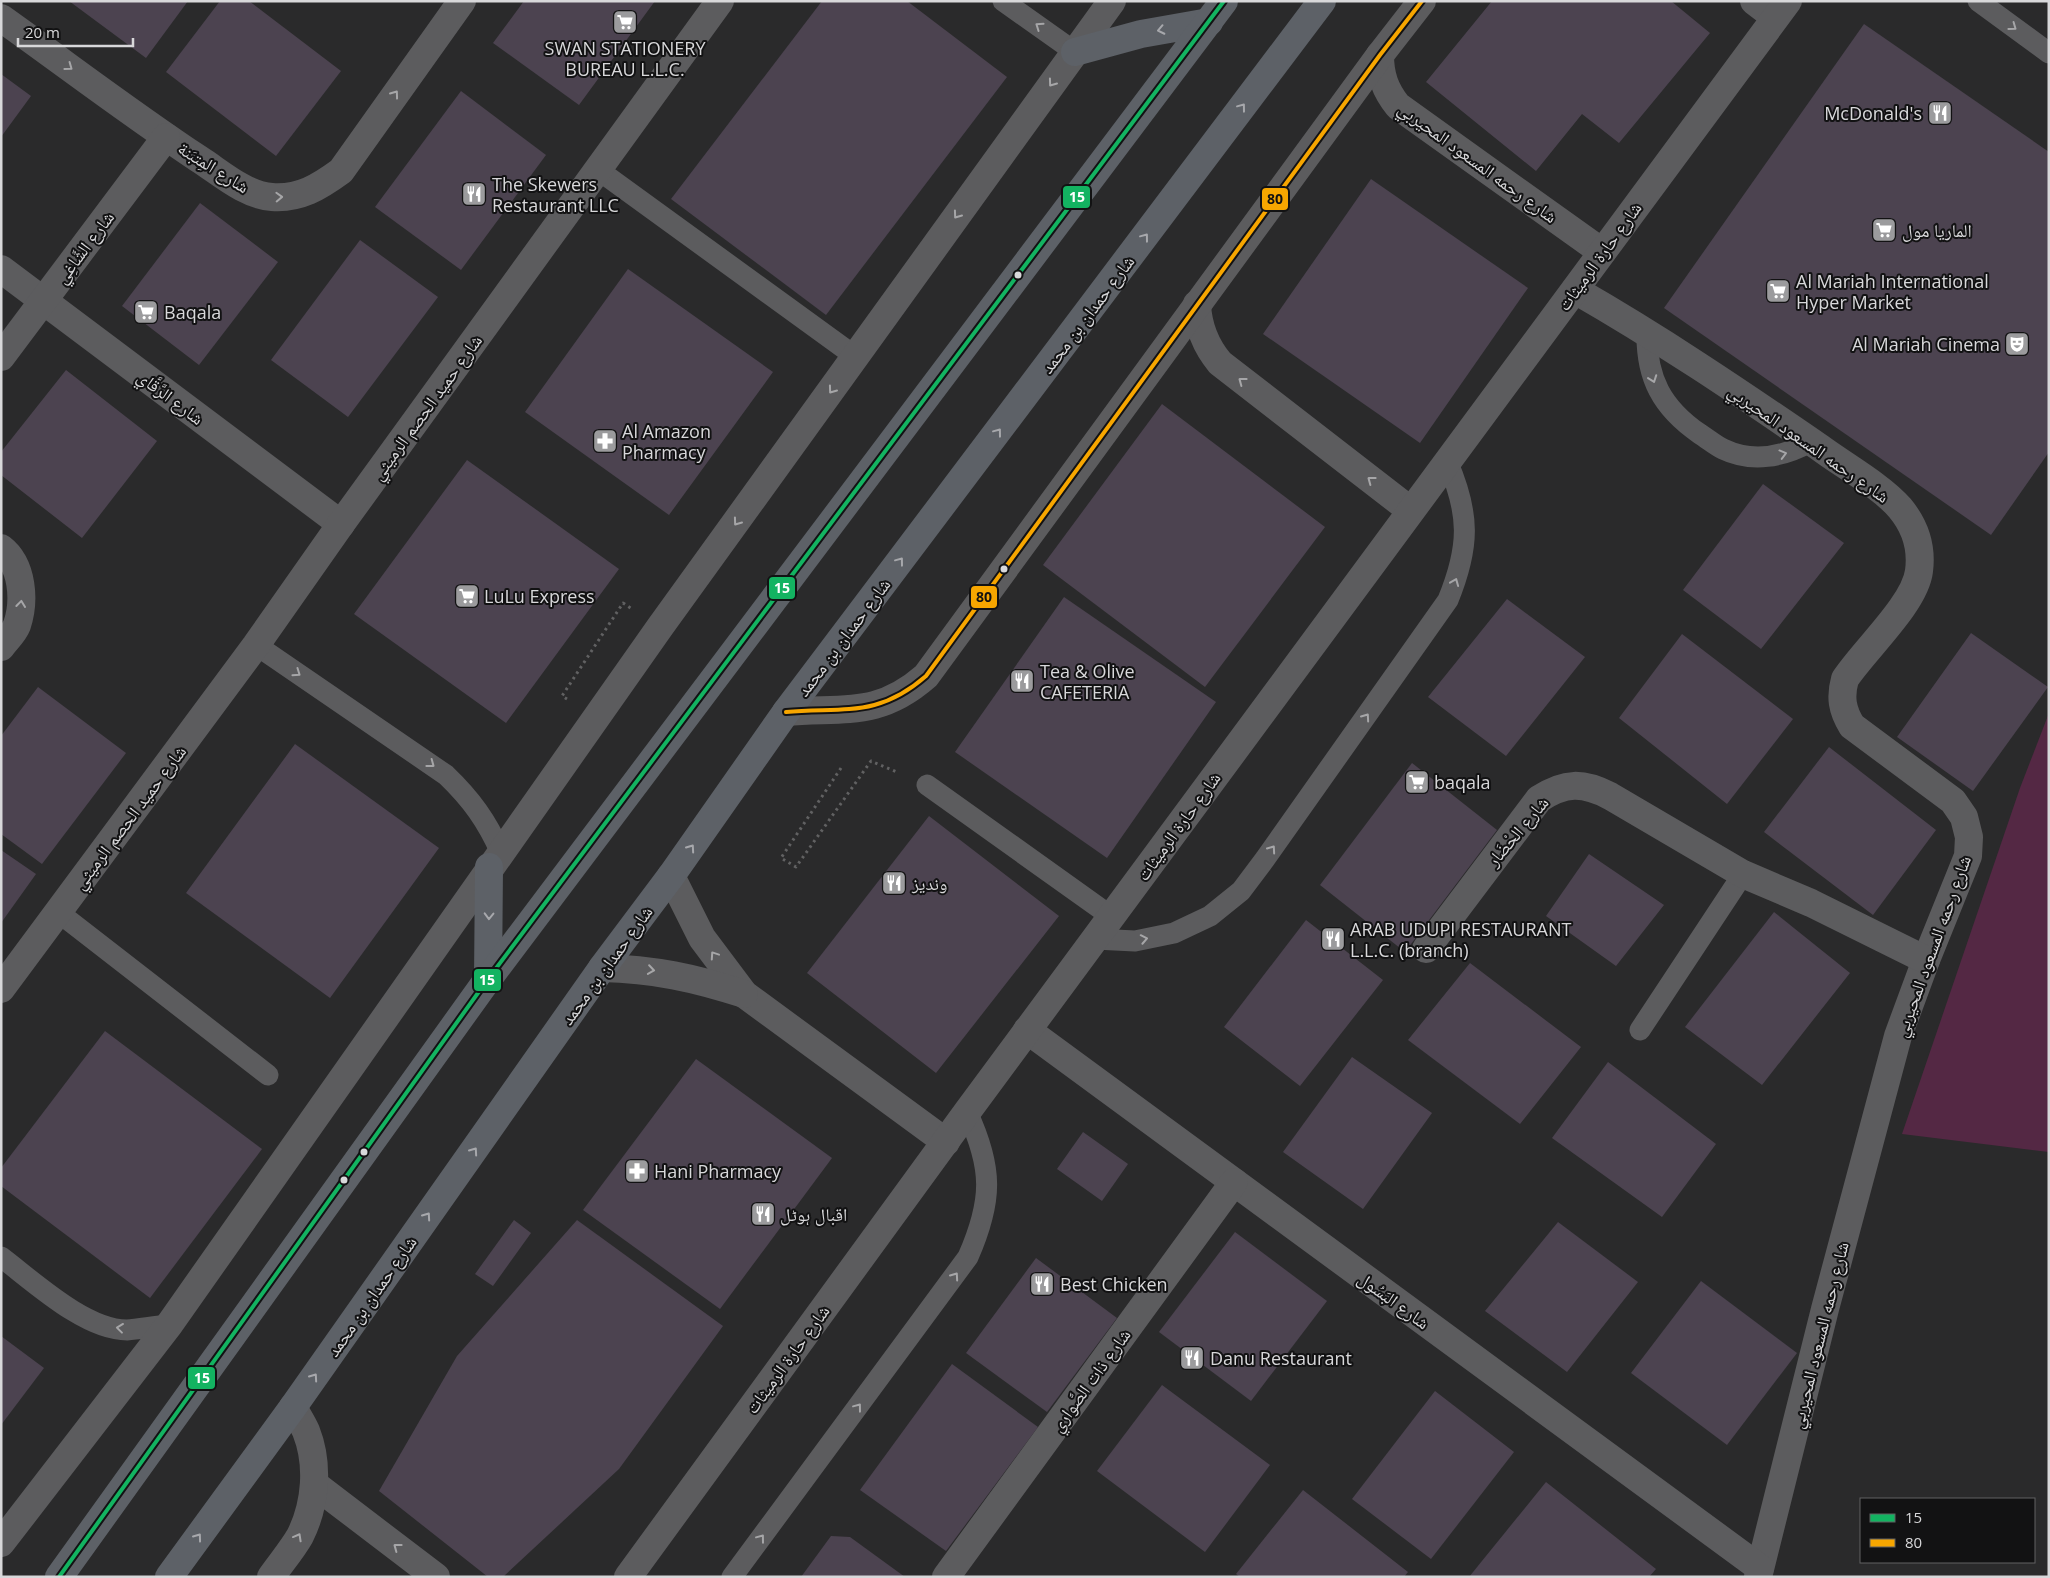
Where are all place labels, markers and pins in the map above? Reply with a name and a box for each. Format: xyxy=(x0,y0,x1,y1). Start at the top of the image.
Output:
supermarket icon: SWAN STATIONERY BUREAU L.L.C. xyxy=(612,9,638,35)
place label: SWAN STATIONERY BUREAU L.L.C. xyxy=(545,36,706,81)
restaurant icon: McDonald's xyxy=(1927,100,1953,126)
place label: McDonald's xyxy=(1824,101,1922,125)
place label: The Skewers Restaurant LLC xyxy=(492,172,619,217)
restaurant icon: The Skewers Restaurant LLC xyxy=(461,181,487,207)
supermarket icon: الماريا مول xyxy=(1871,217,1897,243)
place label: الماريا مول xyxy=(1902,218,1972,242)
place label: Al Mariah International Hyper Market xyxy=(1796,269,1989,314)
unlabelled marker xyxy=(1013,270,1023,280)
supermarket icon: Al Mariah International Hyper Market xyxy=(1765,278,1791,304)
supermarket icon: Baqala xyxy=(133,299,159,325)
place label: Baqala xyxy=(164,300,221,324)
theatre icon: Al Mariah Cinema xyxy=(2004,331,2030,357)
place label: Al Mariah Cinema xyxy=(1852,332,2000,356)
place label: Al Amazon Pharmacy xyxy=(622,419,711,464)
pharmacy icon: Al Amazon Pharmacy xyxy=(592,428,618,454)
unlabelled marker xyxy=(999,564,1009,574)
supermarket icon: LuLu Express xyxy=(454,583,480,609)
place label: LuLu Express xyxy=(484,584,595,608)
place label: Tea & Olive CAFETERIA xyxy=(1040,659,1135,704)
restaurant icon: Tea & Olive CAFETERIA xyxy=(1009,668,1035,694)
supermarket icon: baqala xyxy=(1404,769,1430,795)
place label: baqala xyxy=(1434,770,1491,794)
restaurant icon: ونديز xyxy=(881,870,907,896)
place label: ونديز xyxy=(911,871,947,895)
place label: ARAB UDUPI RESTAURANT L.L.C. (branch) xyxy=(1350,917,1571,962)
restaurant icon: ARAB UDUPI RESTAURANT L.L.C. (branch) xyxy=(1320,926,1346,952)
unlabelled marker xyxy=(359,1147,369,1157)
pharmacy icon: Hani Pharmacy xyxy=(624,1158,650,1184)
place label: Hani Pharmacy xyxy=(654,1159,782,1183)
unlabelled marker xyxy=(339,1175,349,1185)
restaurant icon: اقبال ہوٹل xyxy=(750,1201,776,1227)
place label: اقبال ہوٹل xyxy=(780,1202,847,1226)
restaurant icon: Best Chicken xyxy=(1029,1271,1055,1297)
place label: Best Chicken xyxy=(1060,1272,1168,1296)
restaurant icon: Danu Restaurant xyxy=(1179,1345,1205,1371)
place label: Danu Restaurant xyxy=(1210,1346,1352,1370)

